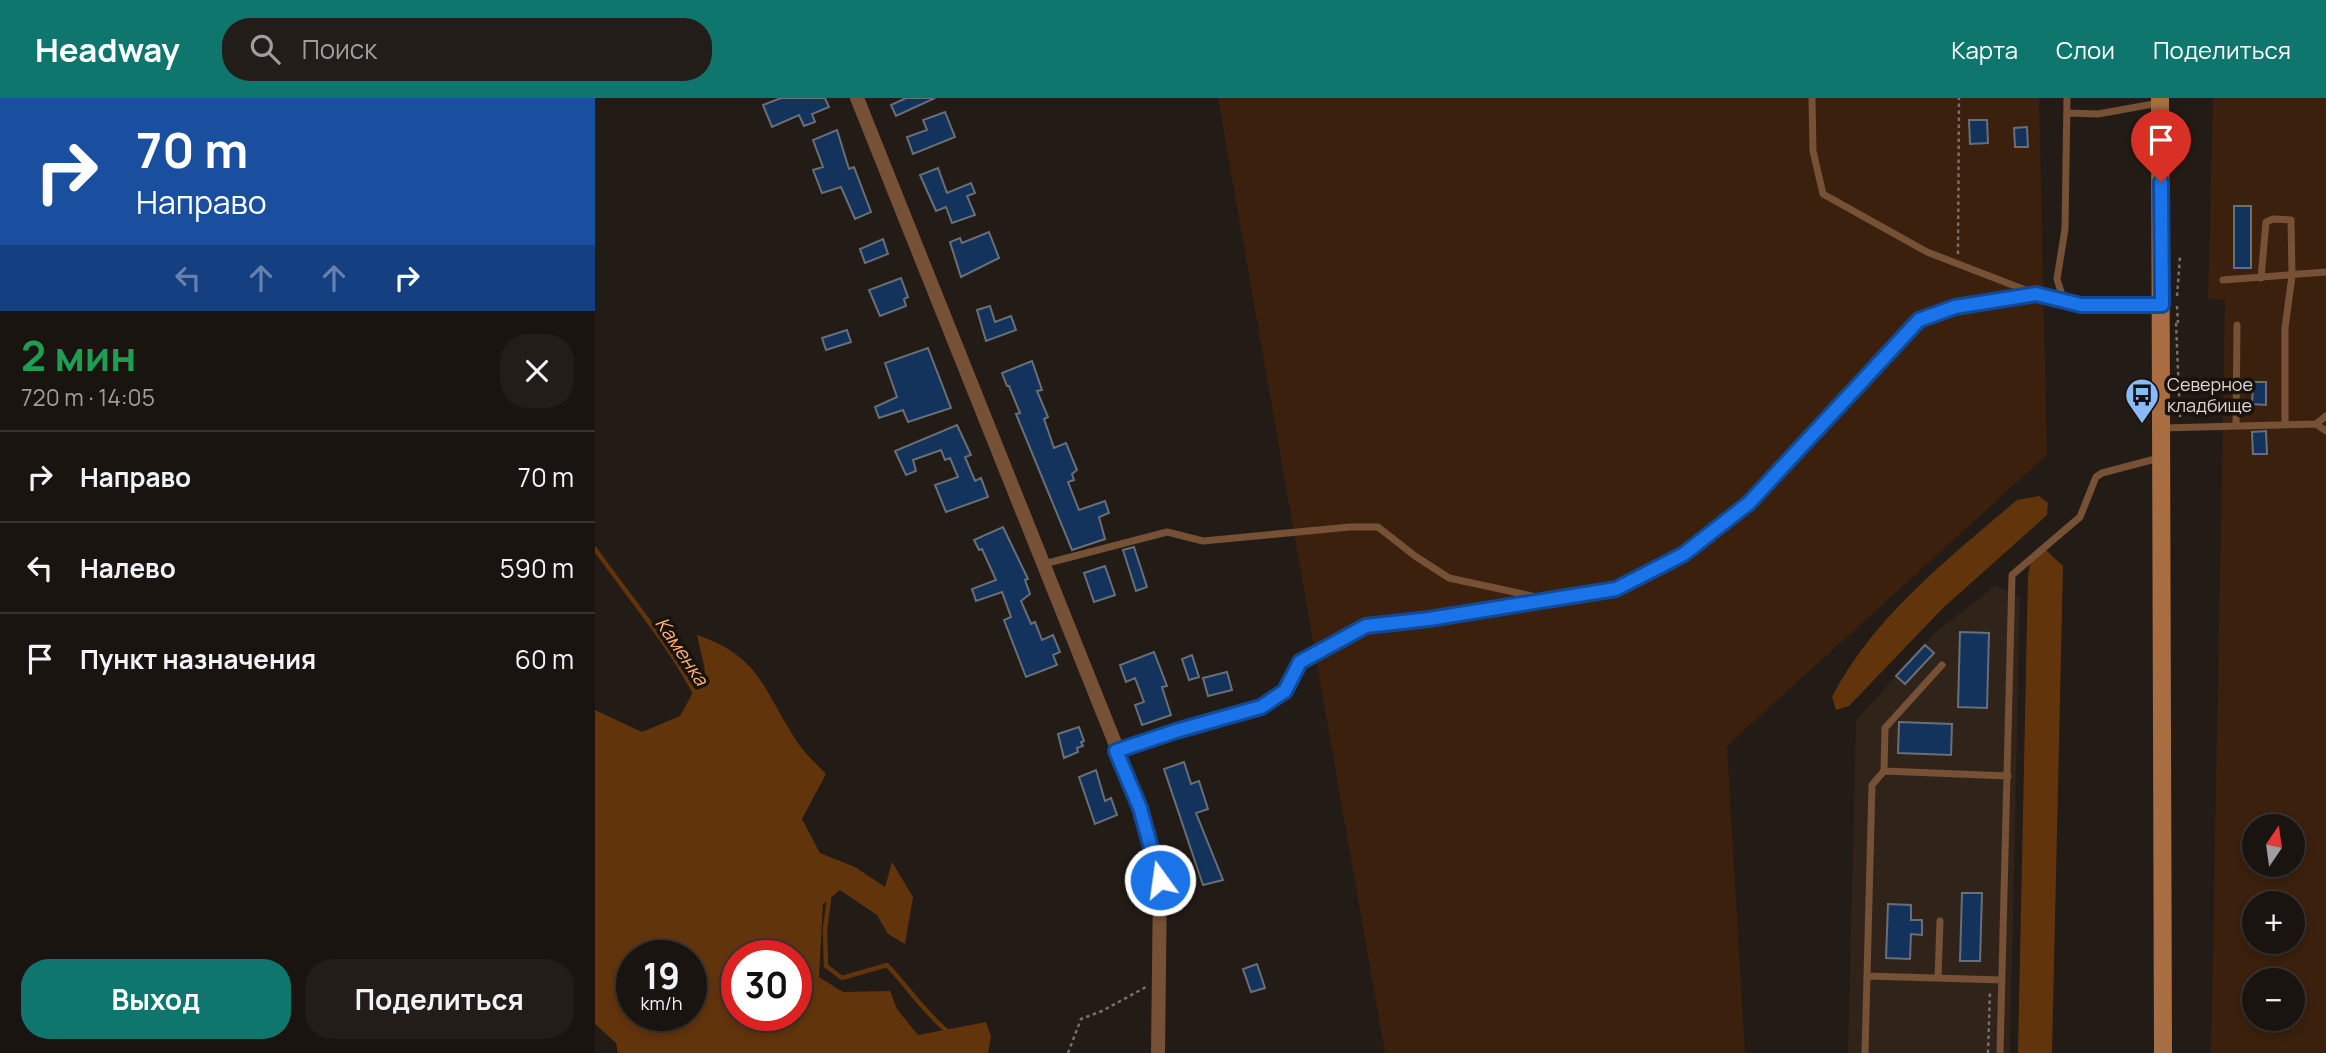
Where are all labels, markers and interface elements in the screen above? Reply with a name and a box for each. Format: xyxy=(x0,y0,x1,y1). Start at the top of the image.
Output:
search box xyxy=(222,18,712,81)
text: Headway xyxy=(35,27,180,72)
icon: search xyxy=(246,30,284,68)
text: Поиск xyxy=(302,31,377,67)
text: Карта xyxy=(1951,33,2018,66)
text: Слои xyxy=(2056,33,2115,66)
text: Поделиться xyxy=(2153,33,2291,66)
pin xyxy=(2131,110,2191,182)
text: 70 m xyxy=(136,116,248,183)
icon: arrive xyxy=(2142,121,2180,159)
icon: right xyxy=(21,126,112,217)
text: Направо xyxy=(136,180,267,224)
icon: left xyxy=(169,259,207,297)
icon: ahead xyxy=(242,259,280,297)
icon: ahead xyxy=(315,259,353,297)
icon: right xyxy=(388,259,426,297)
text: 2 мин xyxy=(21,326,137,384)
button: close xyxy=(500,334,574,408)
place label: Северное кладбище xyxy=(2167,372,2253,417)
bus stop icon: Северное кладбище xyxy=(2123,376,2161,425)
text: 720 m · 14:05 xyxy=(21,381,155,413)
icon: right xyxy=(21,458,59,496)
text: Направо xyxy=(80,459,191,495)
text: 70 m xyxy=(518,459,574,495)
icon: left xyxy=(21,549,59,587)
text: Налево xyxy=(80,550,176,586)
text: 590 m xyxy=(500,550,574,586)
water label: Каменка xyxy=(650,612,715,691)
icon: arrive xyxy=(21,640,59,678)
text: Пункт назначения xyxy=(80,641,316,677)
text: 60 m xyxy=(515,641,574,677)
north arrow xyxy=(2242,814,2305,877)
map controls xyxy=(2242,814,2305,1031)
position arrow xyxy=(1123,843,1197,917)
button: + xyxy=(2242,891,2305,954)
speed limit sign: 30 xyxy=(721,940,812,1031)
text: 19 xyxy=(643,952,680,1000)
button: Выход xyxy=(21,959,291,1039)
button: Поделиться xyxy=(305,959,574,1039)
button: − xyxy=(2242,968,2305,1031)
text: km/h xyxy=(641,991,682,1015)

